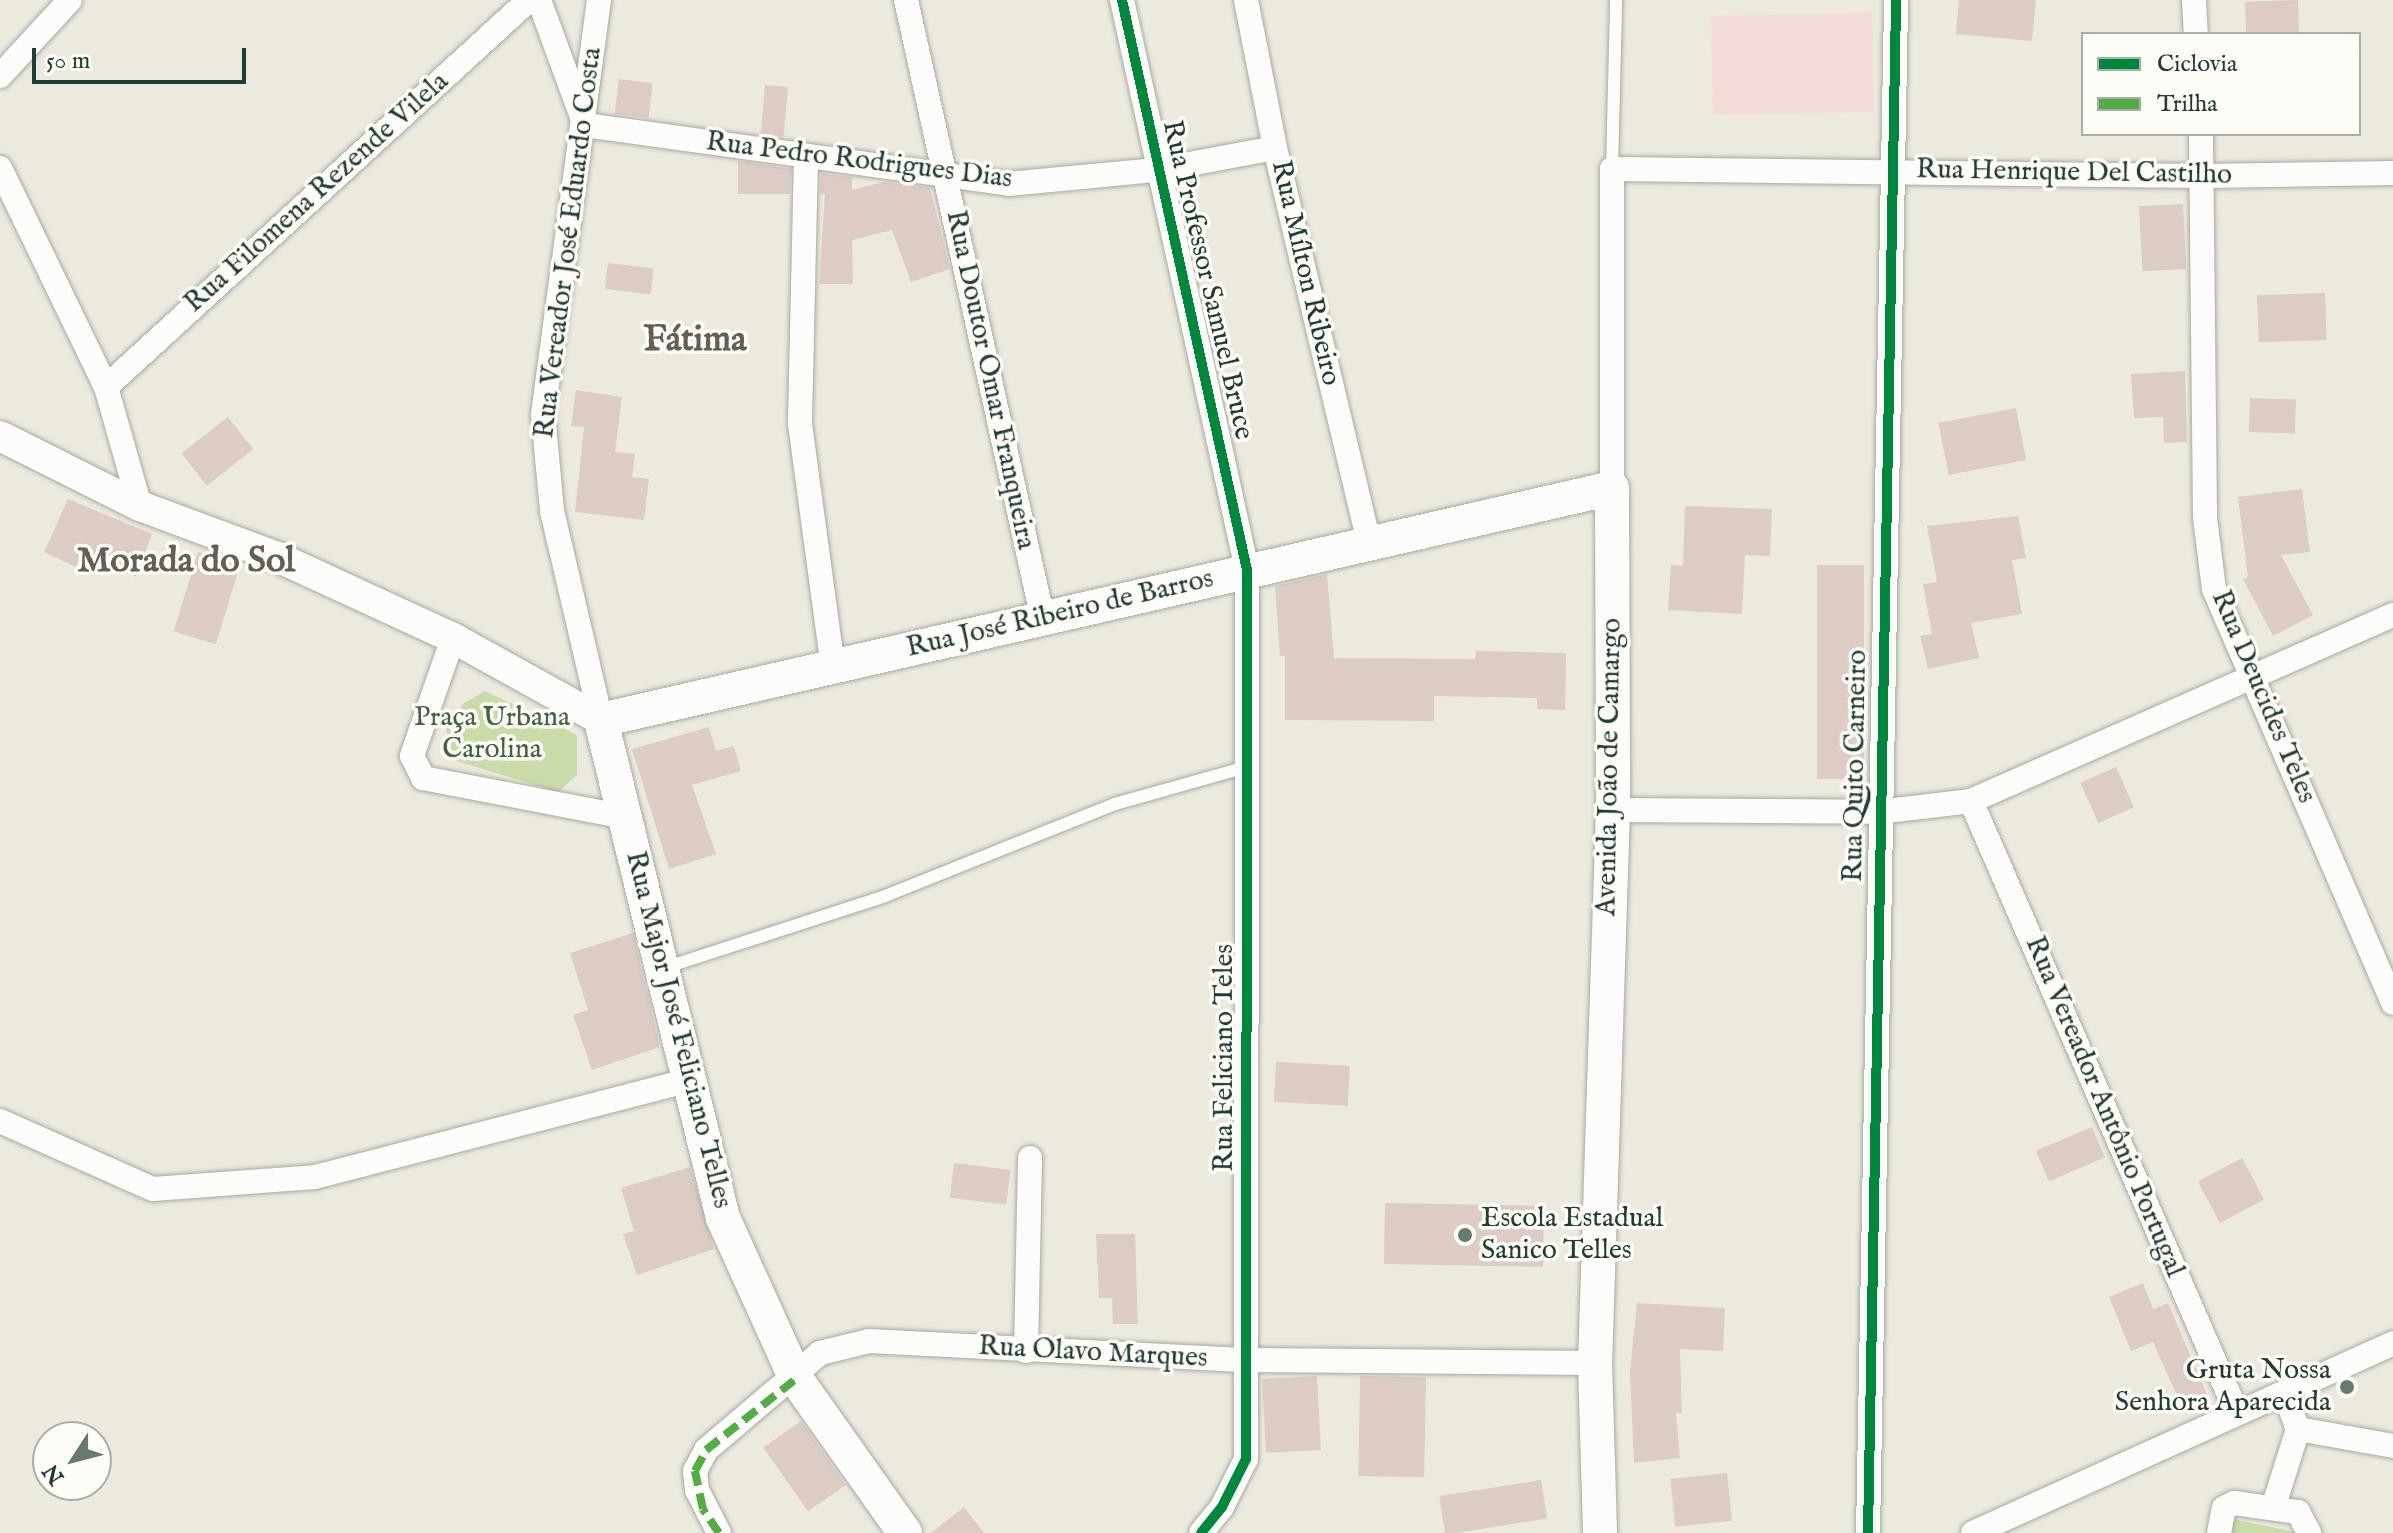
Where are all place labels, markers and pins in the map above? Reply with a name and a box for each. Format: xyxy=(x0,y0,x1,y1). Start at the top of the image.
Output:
place label: Escola Estadual Sanico Telles xyxy=(1481,1202,1663,1268)
marker: Escola Estadual Sanico Telles xyxy=(1456,1226,1474,1244)
place label: Gruta Nossa Senhora Aparecida xyxy=(2115,1354,2331,1420)
marker: Gruta Nossa Senhora Aparecida xyxy=(2338,1378,2356,1396)

